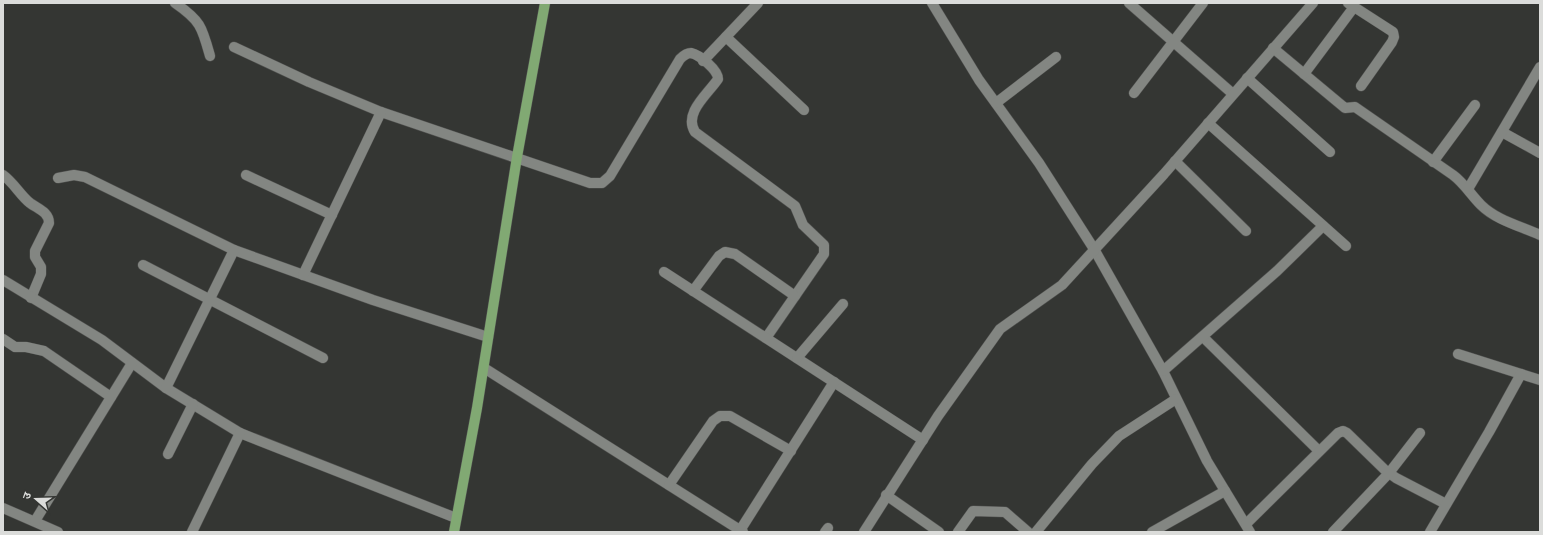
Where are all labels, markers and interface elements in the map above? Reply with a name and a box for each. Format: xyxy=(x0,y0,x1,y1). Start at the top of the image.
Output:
north arrow xyxy=(16,479,56,519)
text: उ xyxy=(19,490,34,501)

